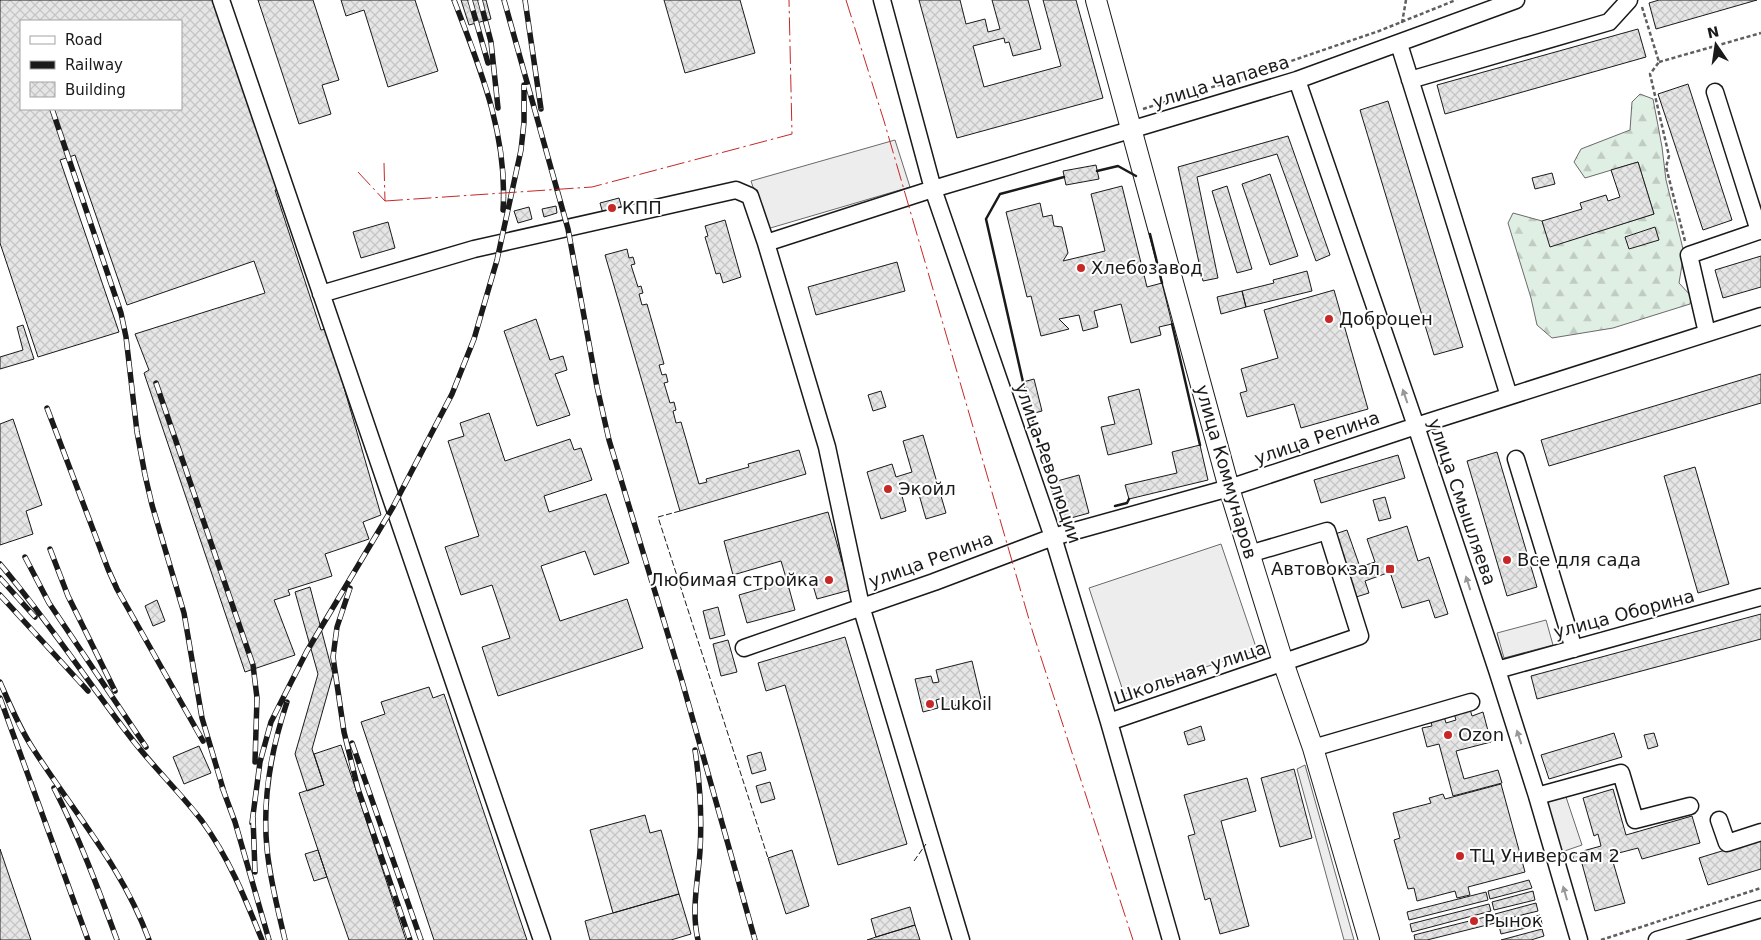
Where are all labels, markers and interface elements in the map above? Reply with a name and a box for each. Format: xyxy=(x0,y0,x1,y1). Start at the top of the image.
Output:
legend xyxy=(20,20,182,110)
north arrow xyxy=(1691,20,1741,70)
text: N xyxy=(1706,23,1721,41)
text: Road xyxy=(65,31,103,49)
street label: улица Чапаева xyxy=(1150,51,1292,112)
text: Railway xyxy=(65,56,123,74)
text: Building xyxy=(65,81,126,99)
place label: КПП xyxy=(622,197,662,218)
marker: КПП xyxy=(606,202,618,214)
place label: Хлебозавод xyxy=(1091,257,1203,278)
marker: Хлебозавод xyxy=(1075,262,1087,274)
place label: Доброцен xyxy=(1339,308,1433,329)
marker: Доброцен xyxy=(1323,313,1335,325)
street label: улица Революции xyxy=(1011,380,1086,546)
street label: улица Коммунаров xyxy=(1192,382,1261,561)
one-way arrow xyxy=(1401,388,1409,403)
street label: улица Репина xyxy=(1251,406,1382,469)
street label: улица Смышляева xyxy=(1424,416,1501,588)
place label: Экойл xyxy=(898,478,956,499)
marker: Экойл xyxy=(882,483,894,495)
street label: улица Репина xyxy=(866,527,996,592)
place label: Все для сада xyxy=(1517,549,1641,570)
marker: Все для сада xyxy=(1501,554,1513,566)
place label: Автовокзал xyxy=(1271,558,1380,579)
marker: Автовокзал xyxy=(1384,563,1396,575)
place label: Любимая стройка xyxy=(650,569,819,590)
marker: Любимая стройка xyxy=(823,574,835,586)
one-way arrow xyxy=(1464,575,1472,590)
street label: улица Оборина xyxy=(1551,585,1697,642)
street label: Школьная улица xyxy=(1111,637,1269,708)
place label: Lukoil xyxy=(940,693,992,714)
marker: Lukoil xyxy=(924,698,936,710)
place label: Ozon xyxy=(1458,724,1504,745)
marker: Ozon xyxy=(1442,729,1454,741)
one-way arrow xyxy=(1514,730,1522,745)
place label: ТЦ Универсам 2 xyxy=(1469,845,1620,866)
marker: ТЦ Универсам 2 xyxy=(1454,850,1466,862)
one-way arrow xyxy=(1561,886,1569,901)
place label: Рынок xyxy=(1484,910,1543,931)
marker: Рынок xyxy=(1468,915,1480,927)

